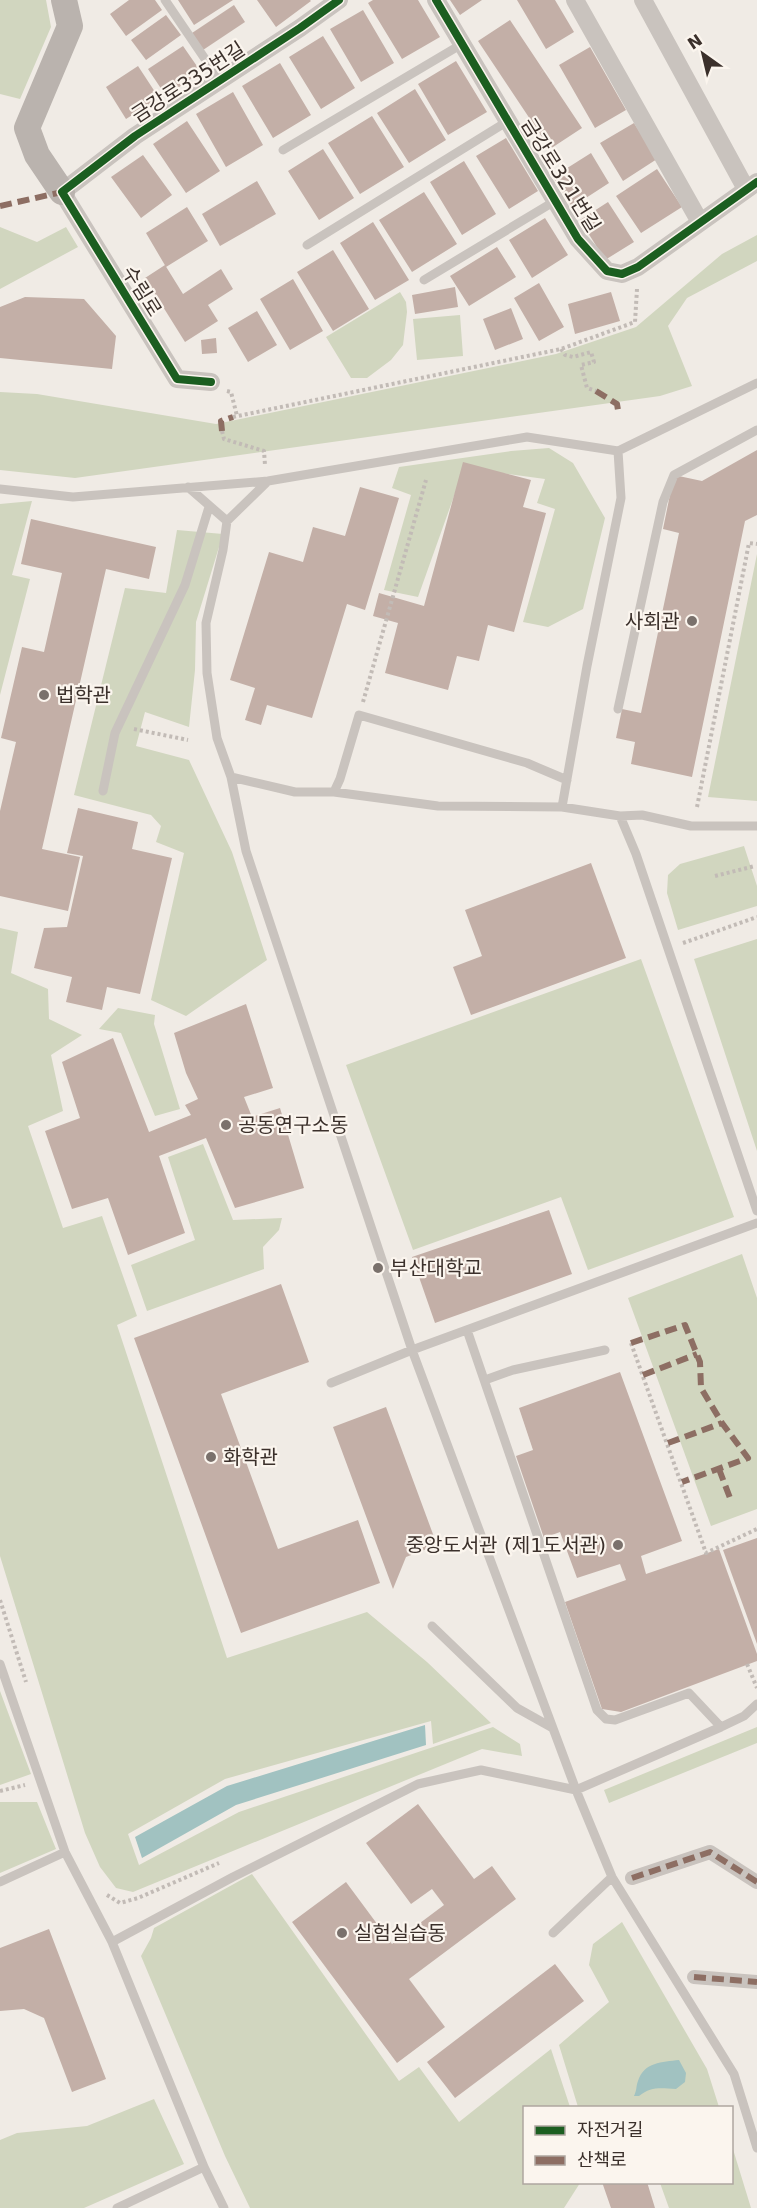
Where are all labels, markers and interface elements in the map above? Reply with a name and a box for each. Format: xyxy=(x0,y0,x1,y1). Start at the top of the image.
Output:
north arrow xyxy=(673,24,733,84)
text: N xyxy=(684,30,706,54)
street label: 금강로335번길 xyxy=(127,36,249,128)
street label: 금강로321번길 xyxy=(516,113,606,237)
street label: 수림로 xyxy=(117,261,167,321)
place label: 사회관 xyxy=(625,609,680,633)
marker: 사회관 xyxy=(685,614,699,628)
place label: 법학관 xyxy=(56,683,111,707)
marker: 법학관 xyxy=(37,688,51,702)
place label: 공동연구소동 xyxy=(238,1113,348,1137)
marker: 공동연구소동 xyxy=(219,1118,233,1132)
place label: 부산대학교 xyxy=(390,1256,482,1280)
marker: 부산대학교 xyxy=(371,1261,385,1275)
place label: 화학관 xyxy=(223,1445,278,1469)
marker: 화학관 xyxy=(204,1450,218,1464)
place label: 중앙도서관 (제1도서관) xyxy=(406,1533,606,1557)
marker: 중앙도서관 (제1도서관) xyxy=(611,1538,625,1552)
place label: 실험실습동 xyxy=(354,1921,446,1945)
marker: 실험실습동 xyxy=(335,1926,349,1940)
legend xyxy=(523,2106,733,2184)
text: 자전거길 xyxy=(577,2119,643,2140)
text: 산책로 xyxy=(577,2149,627,2170)

